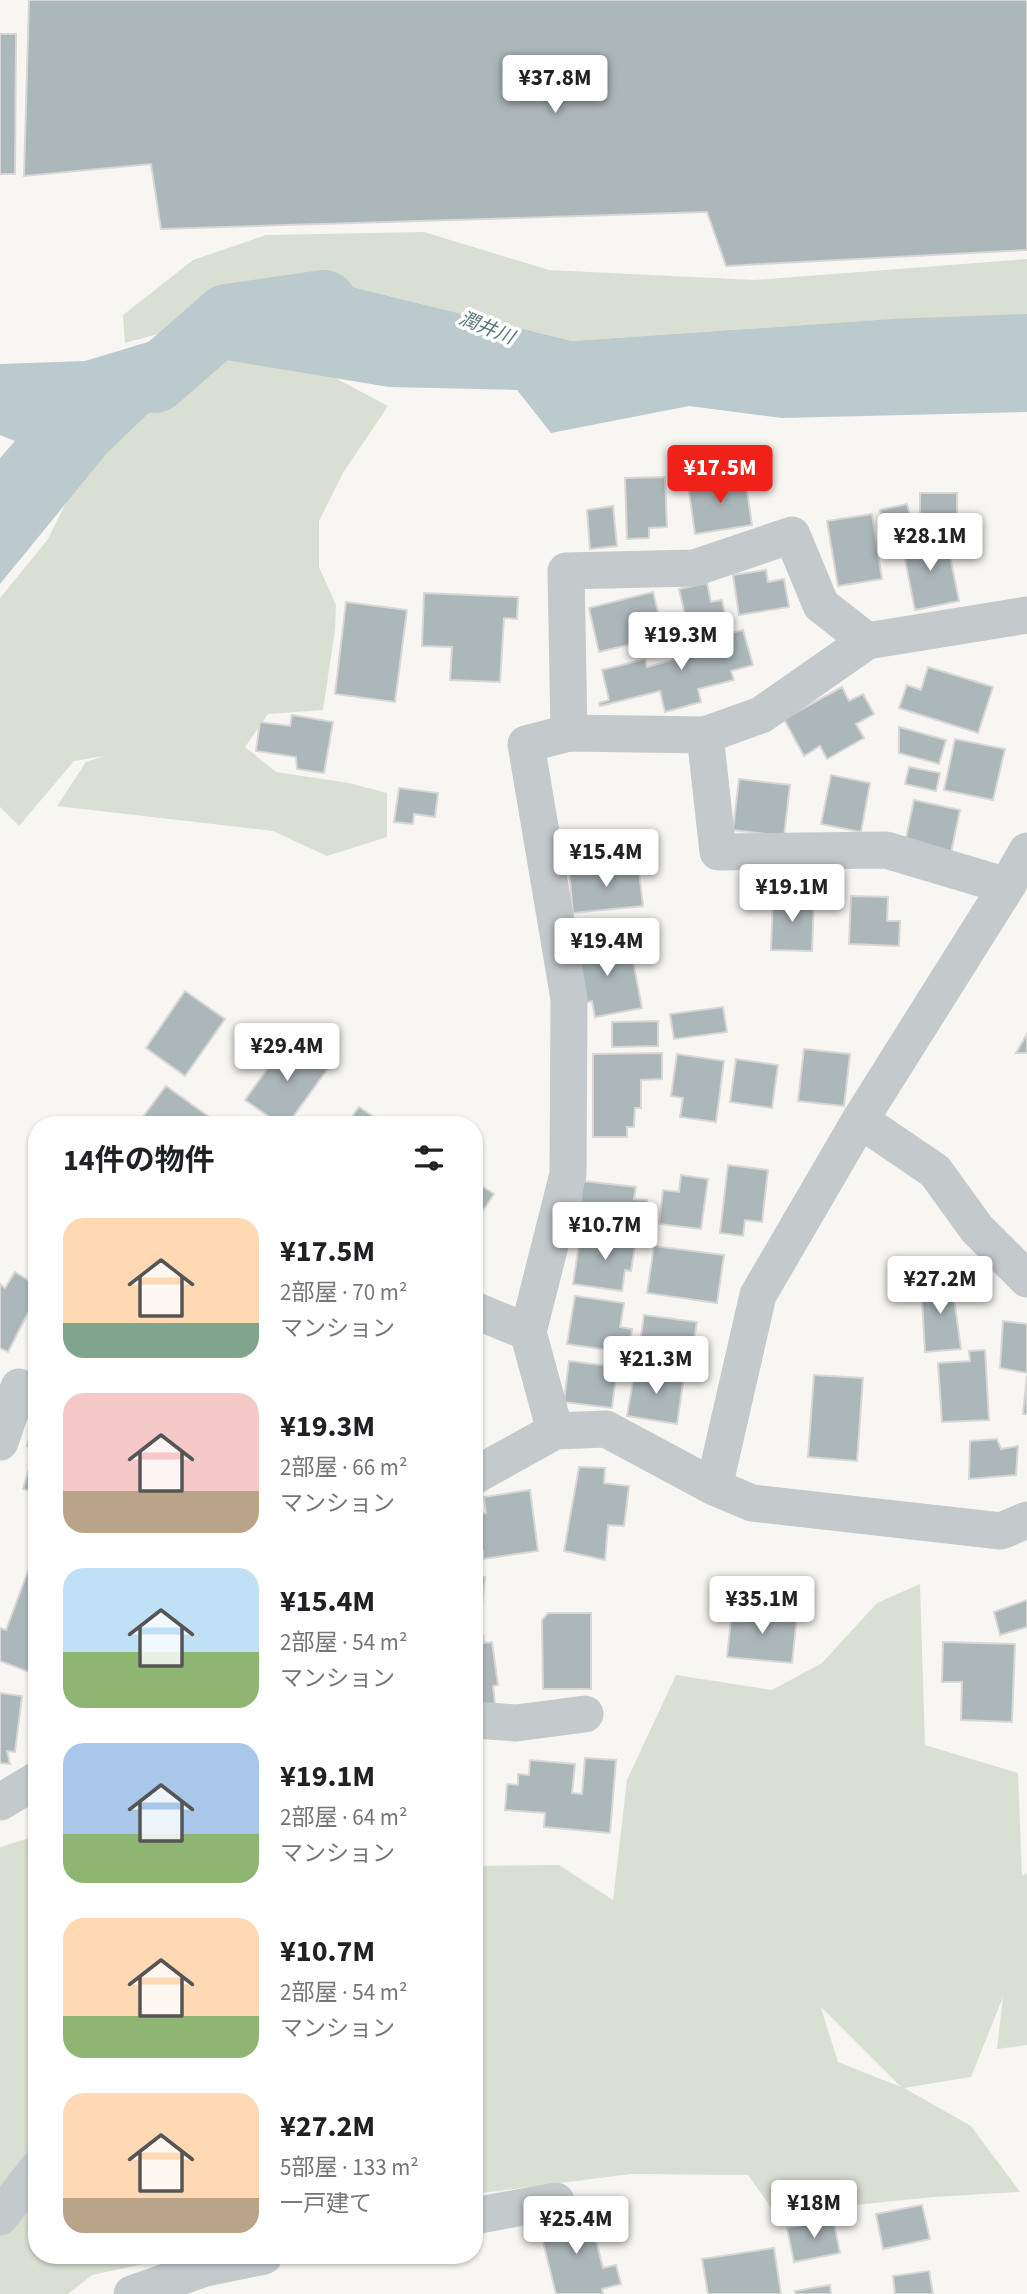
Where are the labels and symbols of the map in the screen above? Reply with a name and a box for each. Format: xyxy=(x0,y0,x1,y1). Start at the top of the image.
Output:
pin: ¥37.8M xyxy=(498,55,612,115)
water label: 潤井川 xyxy=(455,305,520,352)
pin: ¥17.5M xyxy=(663,446,777,505)
pin: ¥28.1M xyxy=(873,514,987,573)
pin: ¥19.3M xyxy=(624,612,738,672)
pin: ¥15.4M xyxy=(549,830,663,889)
pin: ¥19.1M xyxy=(735,864,849,924)
pin: ¥19.4M xyxy=(550,918,664,978)
pin: ¥29.4M xyxy=(230,1024,344,1083)
pin: ¥10.7M xyxy=(548,1202,662,1262)
pin: ¥27.2M xyxy=(883,1256,997,1316)
pin: ¥21.3M xyxy=(599,1336,713,1396)
pin: ¥35.1M xyxy=(705,1576,819,1636)
pin: ¥18M xyxy=(773,2180,855,2240)
pin: ¥25.4M xyxy=(519,2196,633,2256)

